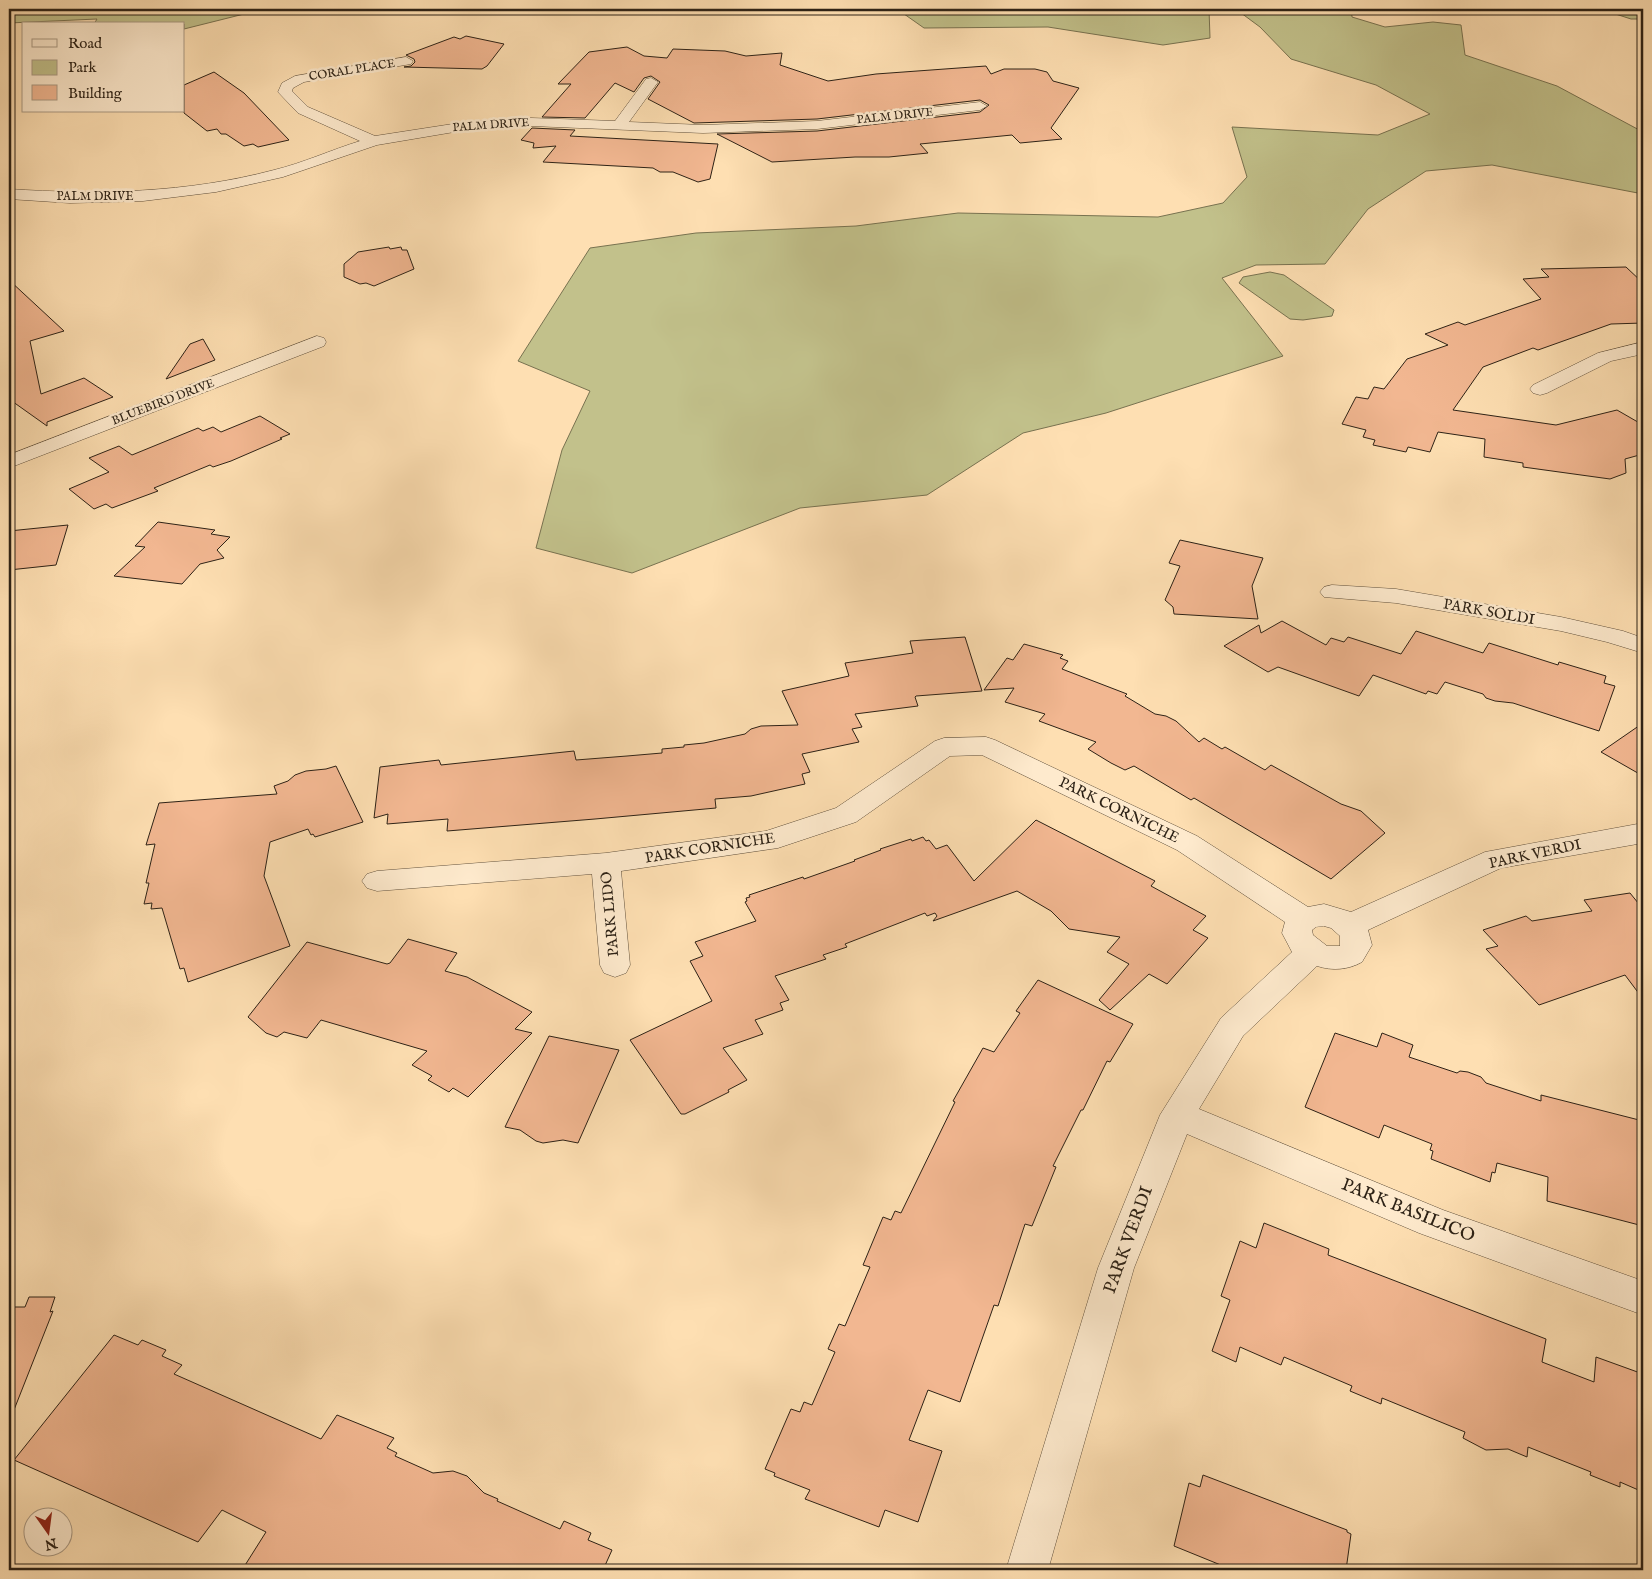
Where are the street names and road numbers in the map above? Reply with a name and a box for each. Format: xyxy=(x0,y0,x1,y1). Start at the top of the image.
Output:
street label: CORAL PLACE xyxy=(308,56,396,84)
street label: PALM DRIVE xyxy=(856,105,934,127)
street label: PALM DRIVE xyxy=(452,115,530,135)
street label: PALM DRIVE xyxy=(56,189,134,204)
street label: BLUEBIRD DRIVE xyxy=(109,375,217,429)
street label: PARK SOLDI xyxy=(1442,595,1537,630)
street label: PARK CORNICHE xyxy=(1056,773,1182,847)
street label: PARK CORNICHE xyxy=(644,828,776,868)
street label: PARK VERDI xyxy=(1487,835,1583,873)
street label: PARK LIDO xyxy=(597,871,623,957)
street label: PARK BASILICO xyxy=(1338,1174,1478,1248)
street label: PARK VERDI xyxy=(1099,1183,1159,1297)

